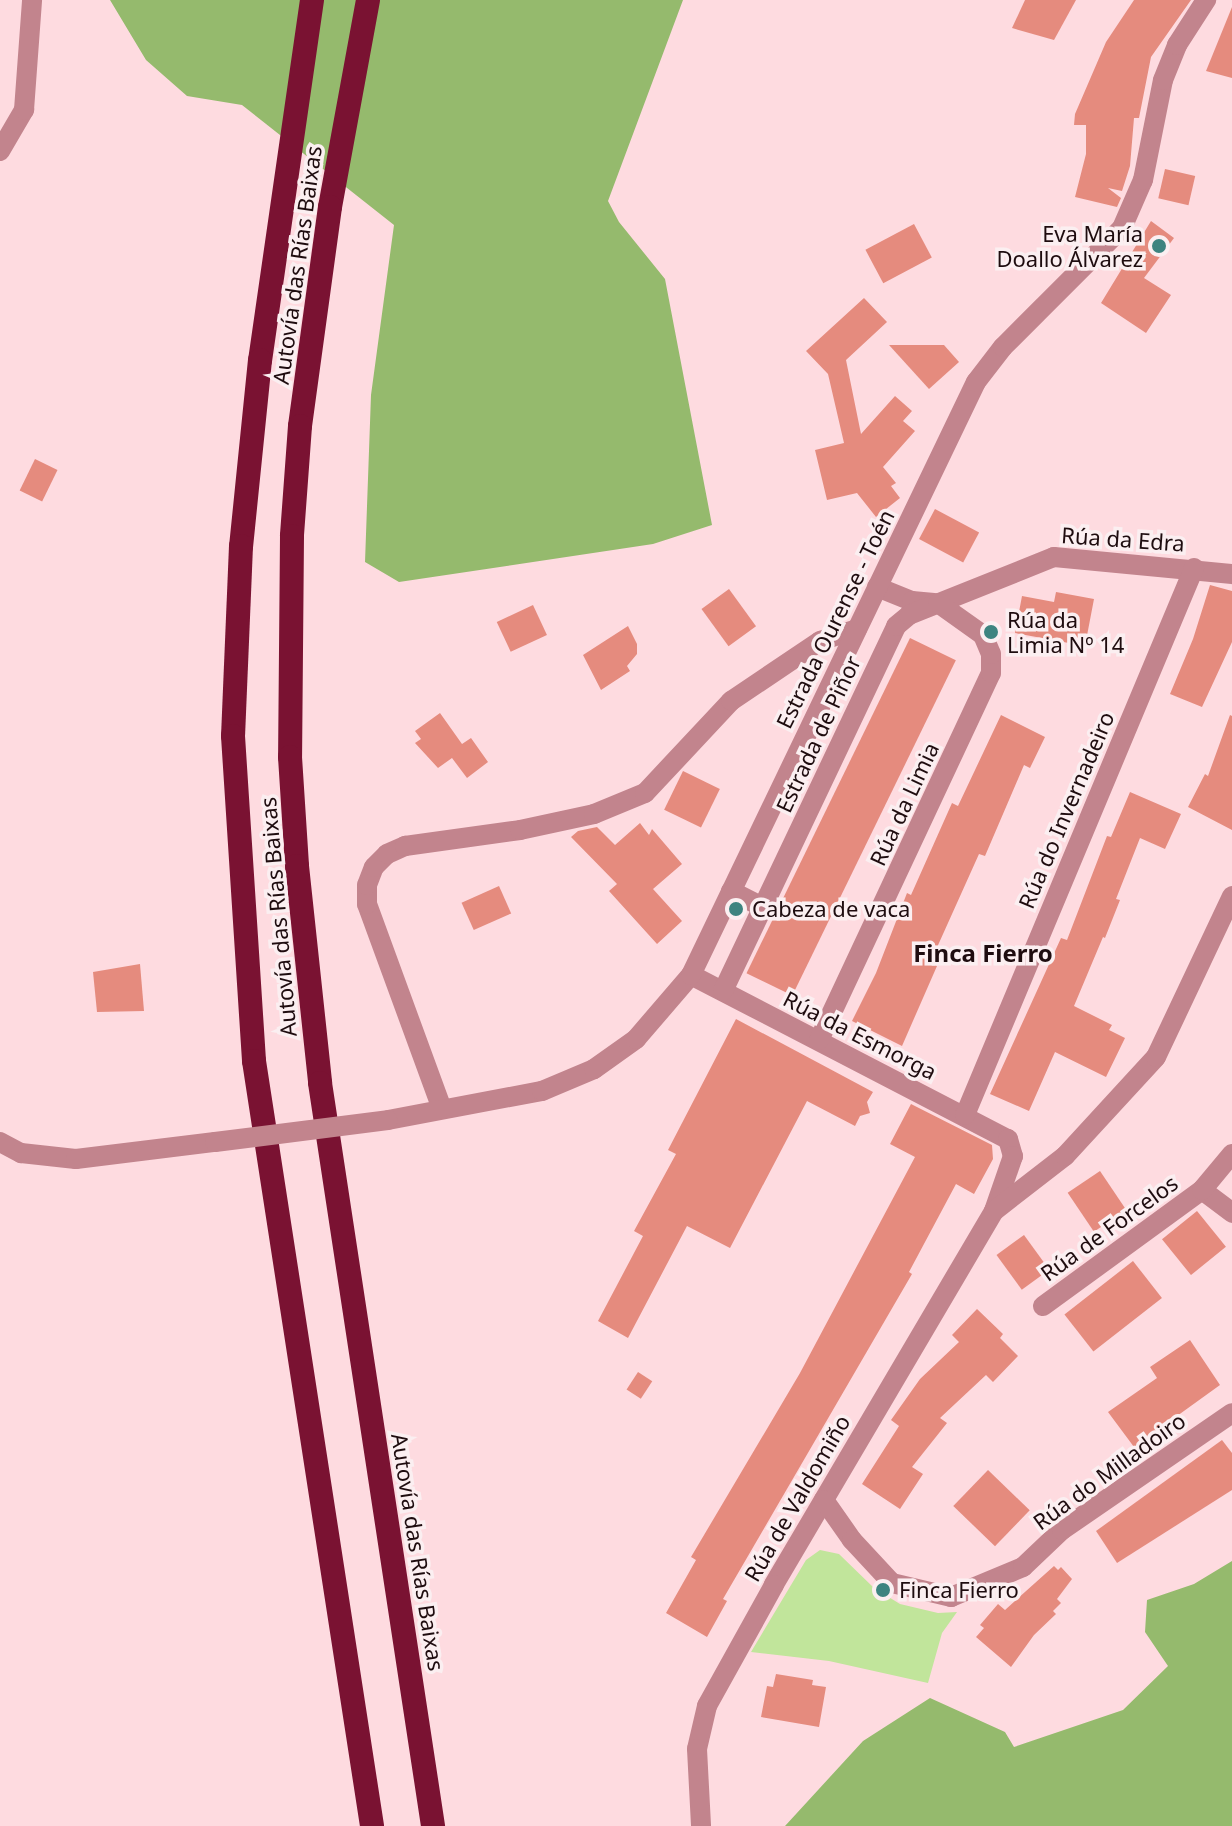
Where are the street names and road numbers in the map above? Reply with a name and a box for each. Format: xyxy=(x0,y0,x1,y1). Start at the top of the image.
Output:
street label: Autovía das Rías Baixas xyxy=(267,144,327,386)
street label: Estrada Ourense - Toén xyxy=(770,505,900,733)
street label: Rúa da Edra xyxy=(1060,522,1186,556)
street label: Estrada de Piñor xyxy=(770,651,866,817)
street label: Rúa do Invernadeiro xyxy=(1013,708,1119,912)
street label: Rúa da Limia xyxy=(864,738,944,870)
street label: Autovía das Rías Baixas xyxy=(254,796,302,1038)
street label: Rúa da Esmorga xyxy=(779,985,941,1085)
street label: Rúa de Forcelos xyxy=(1035,1169,1183,1287)
street label: Rúa do Milladoiro xyxy=(1028,1407,1190,1535)
street label: Rúa de Valdomiño xyxy=(739,1410,855,1586)
street label: Autovía das Rías Baixas xyxy=(386,1431,450,1673)

